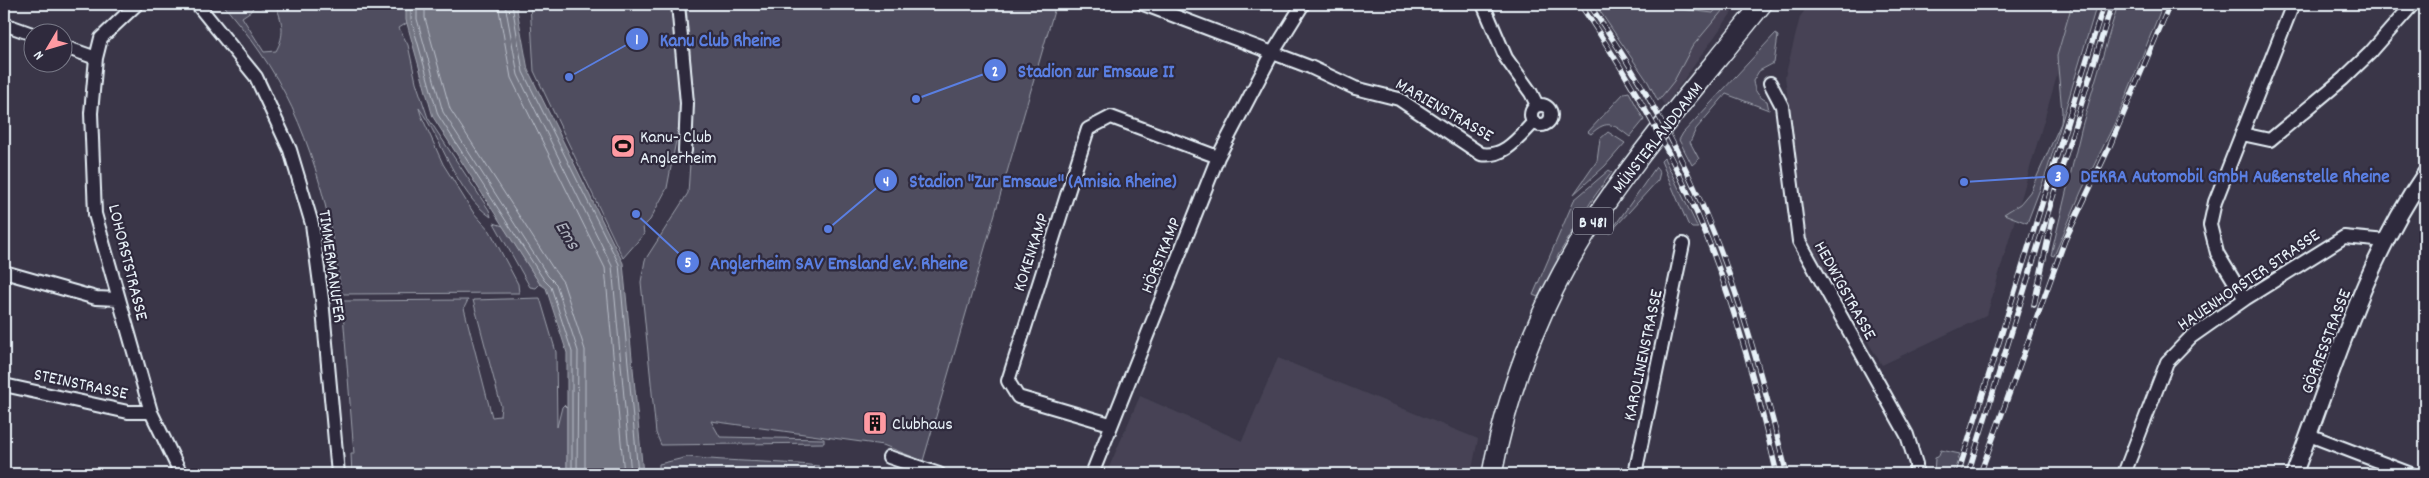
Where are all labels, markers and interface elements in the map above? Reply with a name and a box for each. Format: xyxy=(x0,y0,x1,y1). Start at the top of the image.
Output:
north arrow xyxy=(22,22,72,72)
callout: Kanu Club Rheine xyxy=(625,22,790,56)
text: Kanu Club Rheine xyxy=(660,29,780,56)
text: 1 xyxy=(635,30,639,52)
text: N xyxy=(29,46,49,64)
callout: Stadion zur Emsaue II xyxy=(983,53,1184,87)
text: Stadion zur Emsaue II xyxy=(1018,60,1174,87)
text: 2 xyxy=(992,62,998,84)
street label: MARIENSTRASSE xyxy=(1390,73,1497,149)
street label: MÜNSTERLANDDAMM xyxy=(1607,78,1710,200)
place label: Kanu- Club Anglerheim xyxy=(640,126,717,172)
sports icon: Kanu- Club Anglerheim xyxy=(610,133,636,159)
callout: DEKRA Automobil GmbH Außenstelle Rheine xyxy=(2045,159,2400,193)
callout: Stadion "Zur Emsaue" (Amisia Rheine) xyxy=(874,163,1186,197)
text: DEKRA Automobil GmbH Außenstelle Rheine xyxy=(2080,165,2390,192)
text: 3 xyxy=(2055,167,2062,189)
text: Stadion "Zur Emsaue" (Amisia Rheine) xyxy=(909,170,1177,197)
text: 4 xyxy=(883,172,889,194)
street label: LOHORSTSTRASSE xyxy=(100,202,153,323)
street label: TIMMERMANUFER xyxy=(310,208,351,324)
road number: B 481 xyxy=(1573,208,1613,235)
street label: KOKENKAMP xyxy=(1008,210,1057,295)
street label: HÖRSTKAMP xyxy=(1136,214,1189,298)
water label: Ems xyxy=(547,216,586,256)
street label: HAUENHORSTER STRASSE xyxy=(2173,224,2326,338)
street label: HEDWIGSTRASSE xyxy=(1806,237,1881,345)
callout: Anglerheim SAV Emsland e.V. Rheine xyxy=(675,245,978,279)
text: Anglerheim SAV Emsland e.V. Rheine xyxy=(710,252,968,279)
text: 5 xyxy=(685,253,692,275)
street label: GÖRRESSTRASSE xyxy=(2296,286,2359,398)
street label: KAROLINENSTRASSE xyxy=(1618,287,1671,424)
street label: STEINSTRASSE xyxy=(31,363,130,408)
building icon: Clubhaus xyxy=(862,410,888,436)
place label: Clubhaus xyxy=(892,413,953,438)

